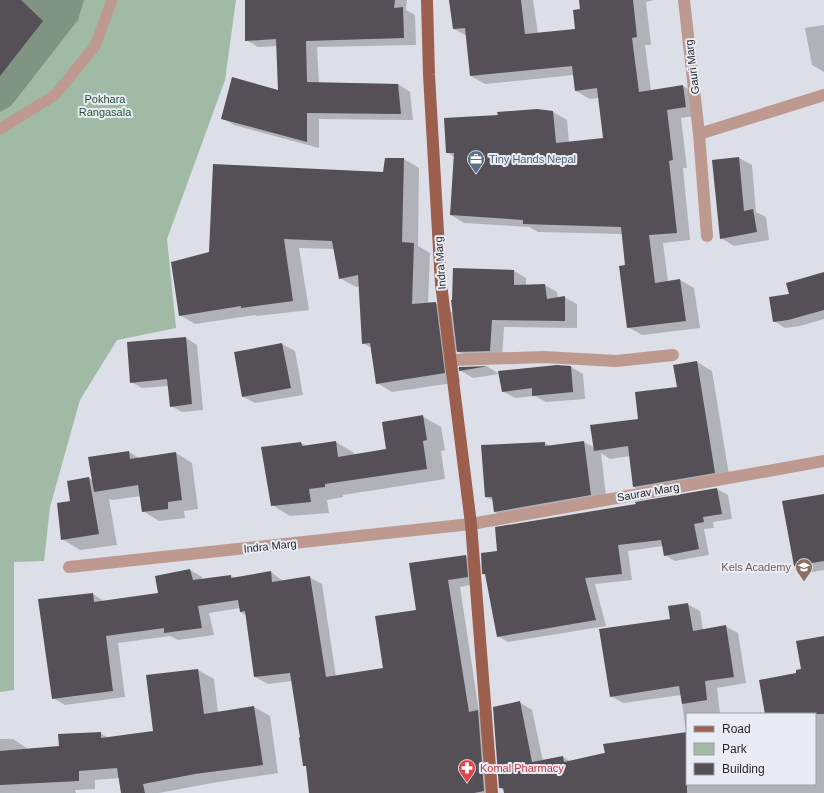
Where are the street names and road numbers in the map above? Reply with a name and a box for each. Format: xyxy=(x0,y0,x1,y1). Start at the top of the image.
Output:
street label: Gauri Marg xyxy=(683,39,701,95)
street label: Indra Marg xyxy=(432,236,448,290)
street label: Saurav Marg xyxy=(616,481,680,503)
street label: Indra Marg xyxy=(243,537,297,555)

